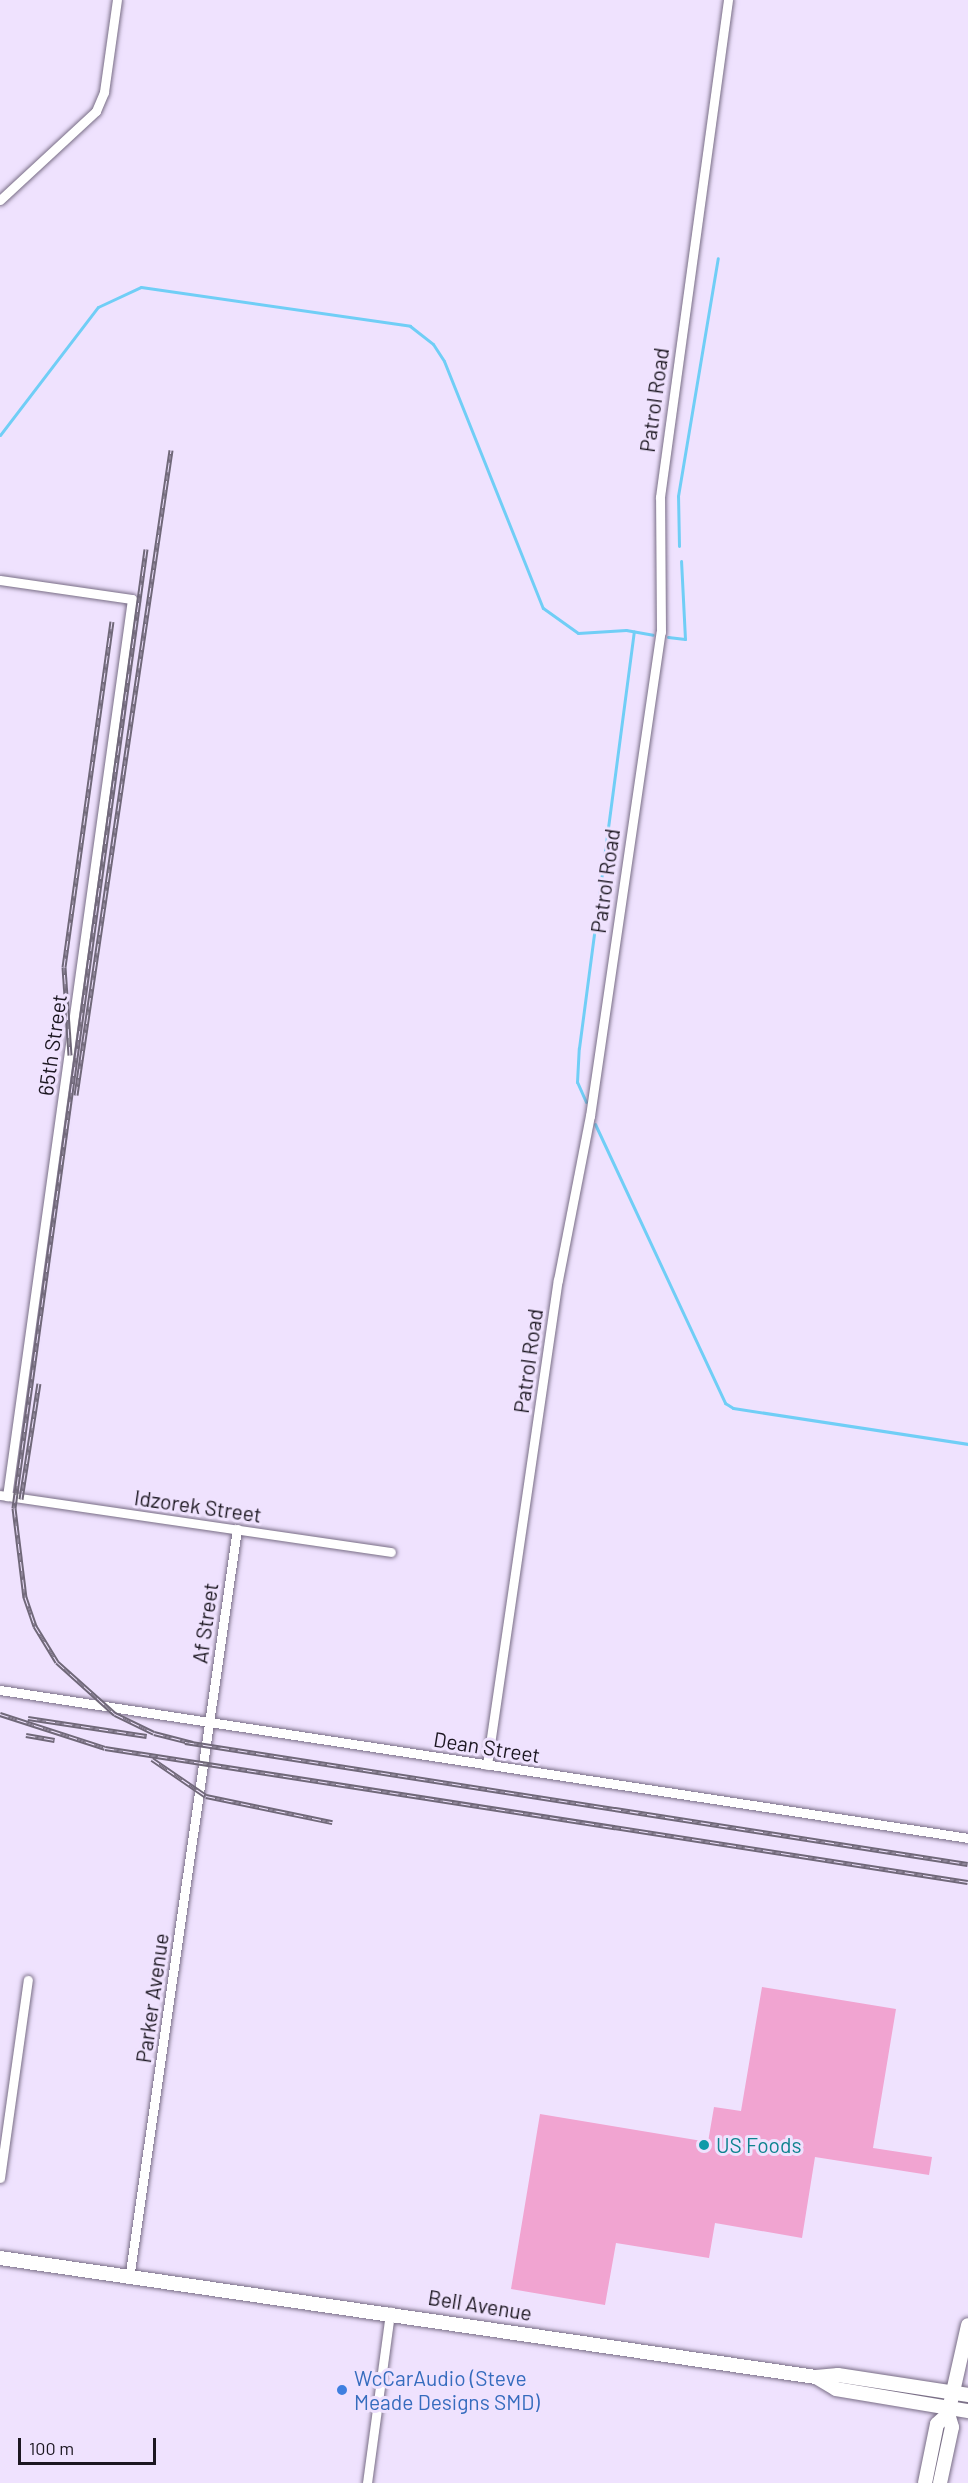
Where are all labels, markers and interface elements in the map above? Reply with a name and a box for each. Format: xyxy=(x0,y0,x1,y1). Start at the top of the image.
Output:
street label: Patrol Road xyxy=(634,346,674,454)
street label: Patrol Road xyxy=(585,827,625,935)
street label: 65th Street xyxy=(32,993,72,1097)
street label: Patrol Road xyxy=(508,1307,548,1415)
street label: Idzorek Street xyxy=(133,1485,263,1527)
street label: Af Street xyxy=(187,1581,223,1665)
street label: Dean Street xyxy=(432,1726,542,1768)
street label: Parker Avenue xyxy=(130,1932,174,2064)
place label: US Foods xyxy=(716,2132,802,2158)
marker: US Foods xyxy=(697,2138,711,2152)
street label: Bell Avenue xyxy=(426,2284,534,2326)
place label: WcCarAudio (Steve Meade Designs SMD) xyxy=(354,2365,540,2415)
marker: WcCarAudio (Steve Meade Designs SMD) xyxy=(335,2383,349,2397)
scale bar xyxy=(21,2426,159,2464)
text: 100 m xyxy=(29,2437,74,2459)

